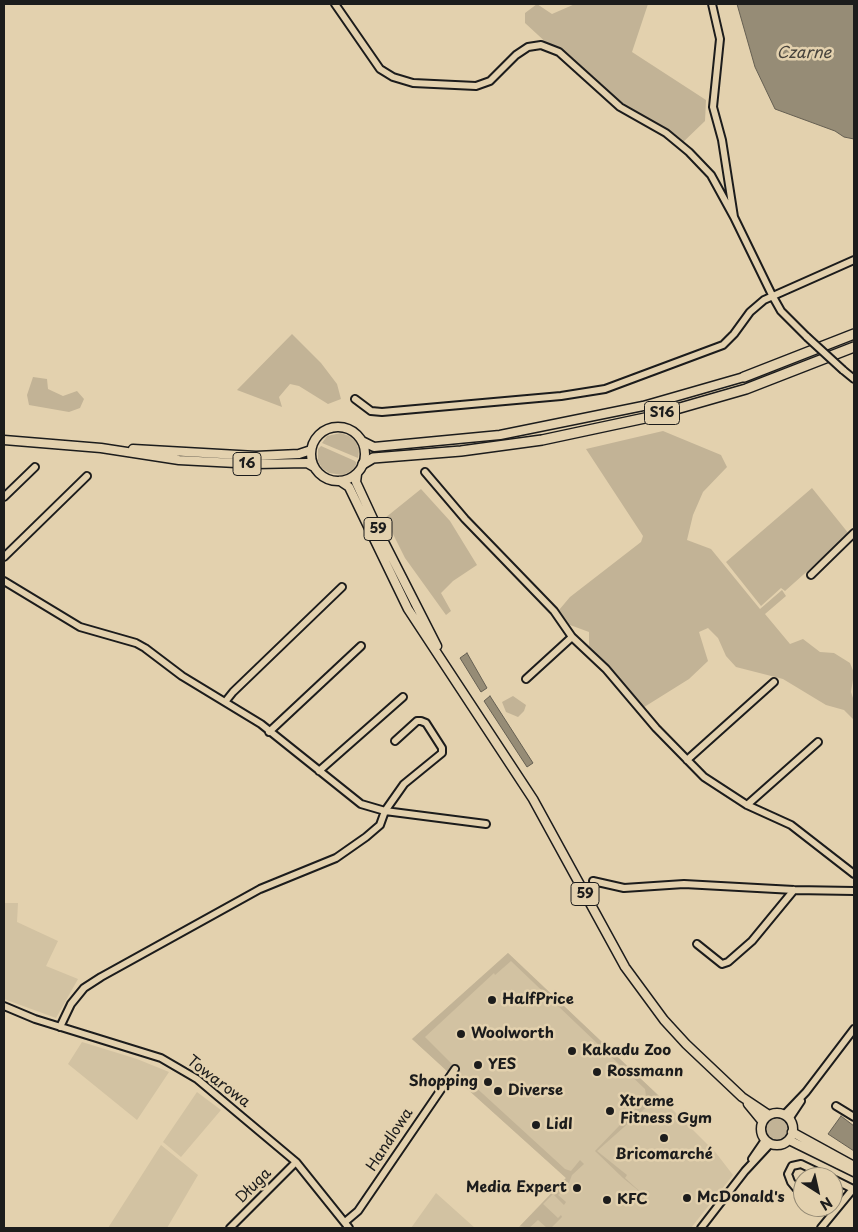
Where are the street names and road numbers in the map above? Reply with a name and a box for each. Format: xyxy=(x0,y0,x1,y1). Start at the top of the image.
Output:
road number: S16 xyxy=(644,402,680,424)
road number: 16 xyxy=(233,452,261,476)
road number: 59 xyxy=(364,518,392,540)
road number: 59 xyxy=(571,882,599,906)
street label: Towarowa xyxy=(183,1052,253,1112)
street label: Handlowa xyxy=(363,1105,417,1175)
street label: Długa xyxy=(233,1165,275,1207)

